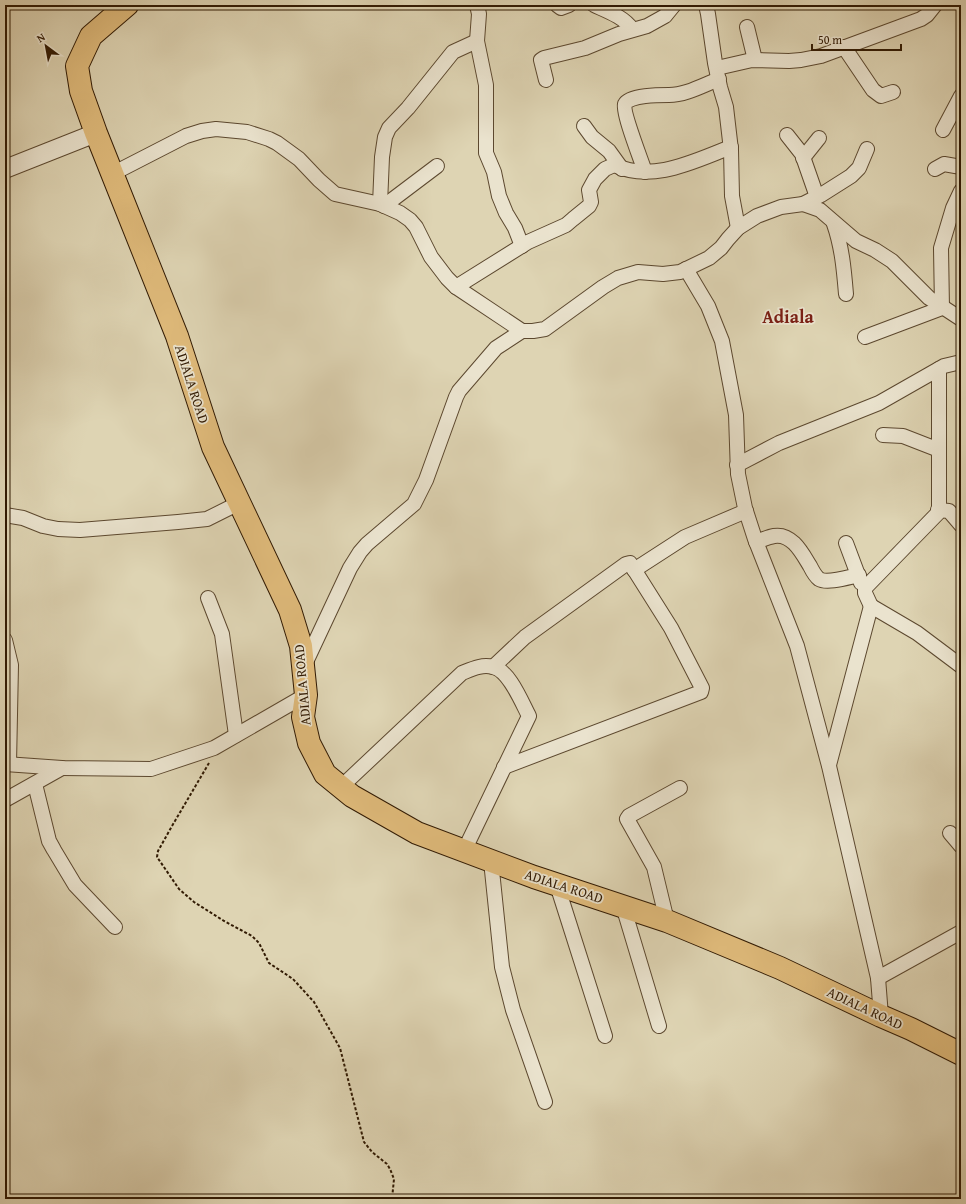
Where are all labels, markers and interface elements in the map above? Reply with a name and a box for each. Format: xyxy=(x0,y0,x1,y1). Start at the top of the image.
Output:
north arrow xyxy=(26,26,66,66)
scale bar xyxy=(812,26,901,52)
text: N xyxy=(33,28,49,46)
text: 50 m xyxy=(818,31,842,48)
district label: Adiala xyxy=(762,303,814,330)
street label: ADIALA ROAD xyxy=(170,342,214,426)
street label: ADIALA ROAD xyxy=(288,644,316,726)
street label: ADIALA ROAD xyxy=(522,864,606,908)
street label: ADIALA ROAD xyxy=(824,982,906,1034)

